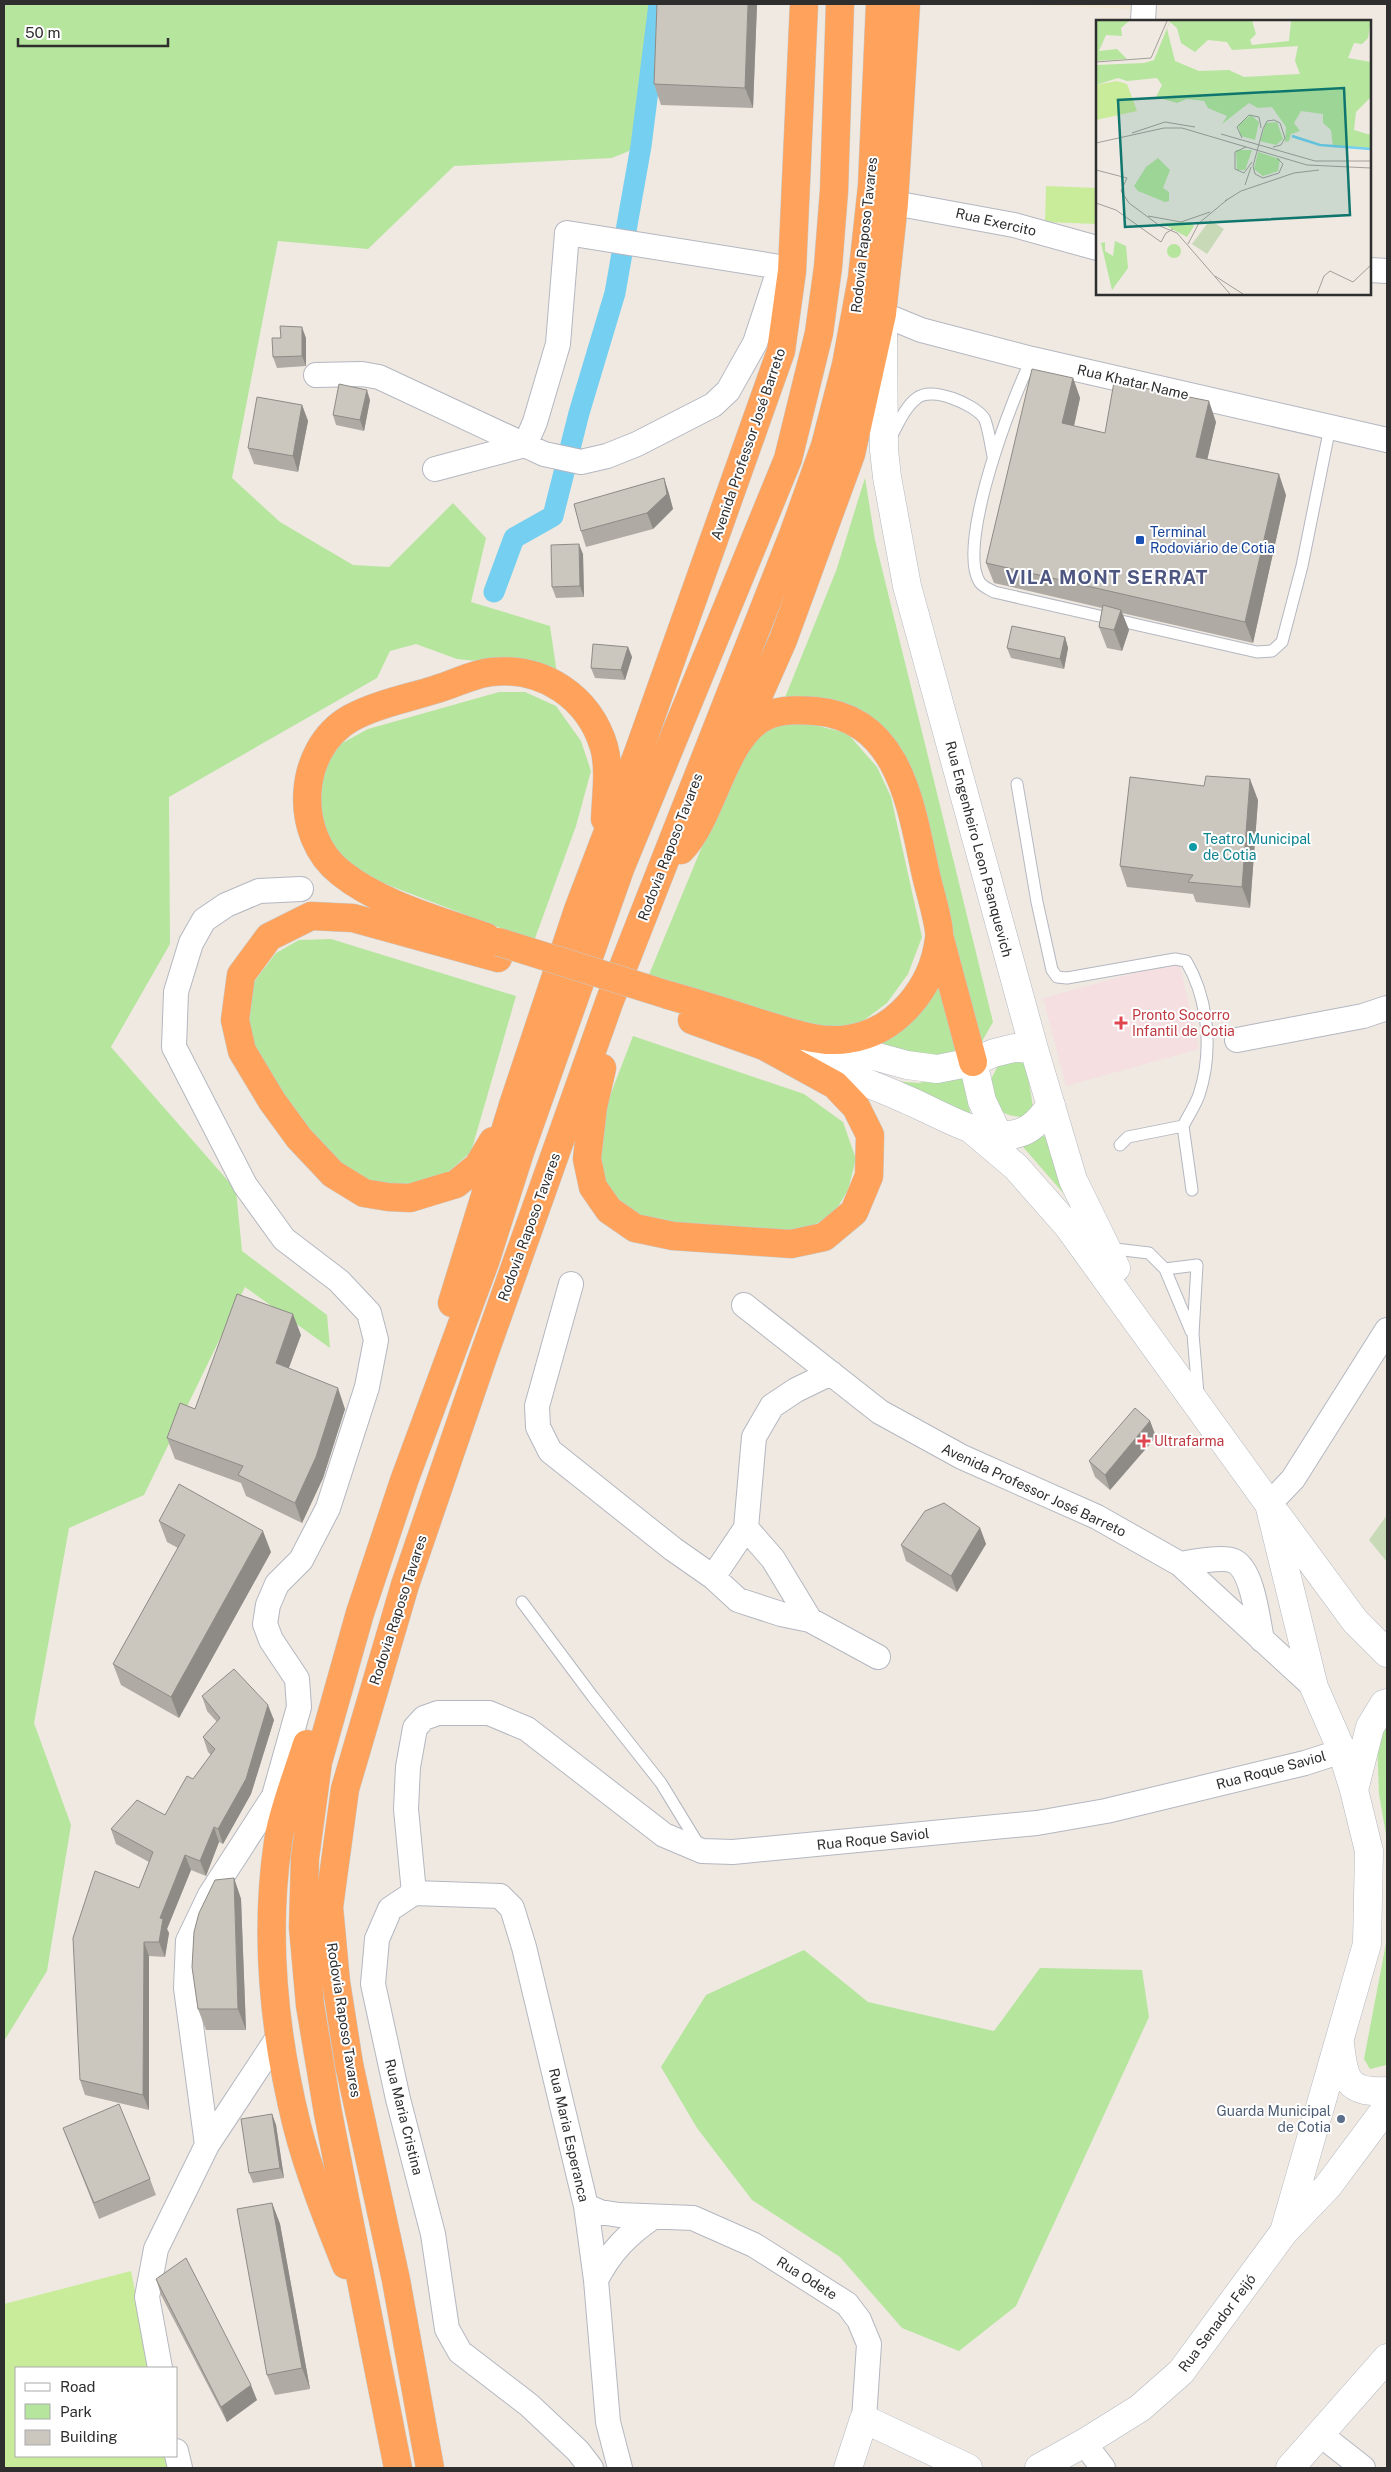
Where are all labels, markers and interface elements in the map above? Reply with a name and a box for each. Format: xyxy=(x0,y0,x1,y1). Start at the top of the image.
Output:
scale bar xyxy=(18,15,168,47)
inset map xyxy=(1096,20,1371,295)
text: 50 m xyxy=(25,24,60,41)
street label: Rodovia Raposo Tavares xyxy=(848,156,880,314)
street label: Rua Exercito xyxy=(954,205,1038,239)
street label: Avenida Professor José Barreto xyxy=(708,346,788,542)
street label: Rua Khatar Name xyxy=(1076,361,1190,403)
place label: Terminal Rodoviário de Cotia xyxy=(1150,524,1275,556)
marker: Terminal Rodoviário de Cotia xyxy=(1134,534,1146,546)
district label: VILA MONT SERRAT xyxy=(1006,566,1208,588)
street label: Rua Engenheiro Leon Psanquevich xyxy=(942,739,1016,959)
street label: Rodovia Raposo Tavares xyxy=(634,771,706,923)
place label: Teatro Municipal de Cotia xyxy=(1203,831,1311,863)
marker: Teatro Municipal de Cotia xyxy=(1187,841,1199,853)
place label: Pronto Socorro Infantil de Cotia xyxy=(1132,1007,1235,1039)
marker: Pronto Socorro Infantil de Cotia xyxy=(1114,1016,1128,1030)
street label: Rodovia Raposo Tavares xyxy=(495,1151,563,1303)
place label: Ultrafarma xyxy=(1154,1433,1224,1449)
marker: Ultrafarma xyxy=(1138,1435,1150,1447)
street label: Avenida Professor José Barreto xyxy=(939,1440,1129,1540)
street label: Rodovia Raposo Tavares xyxy=(366,1533,430,1687)
street label: Rua Roque Saviol xyxy=(1214,1748,1328,1792)
street label: Rua Roque Saviol xyxy=(816,1825,930,1853)
street label: Rodovia Raposo Tavares xyxy=(324,1941,364,2099)
street label: Rua Maria Cristina xyxy=(382,2057,426,2177)
street label: Rua Maria Esperanca xyxy=(546,2066,592,2204)
place label: Guarda Municipal de Cotia xyxy=(1217,2103,1331,2135)
marker: Guarda Municipal de Cotia xyxy=(1335,2113,1347,2125)
street label: Rua Odete xyxy=(774,2253,840,2303)
street label: Rua Senador Feijó xyxy=(1175,2271,1259,2375)
legend xyxy=(15,2367,178,2457)
text: Road xyxy=(60,2378,96,2395)
text: Park xyxy=(60,2403,92,2420)
text: Building xyxy=(60,2428,118,2445)

